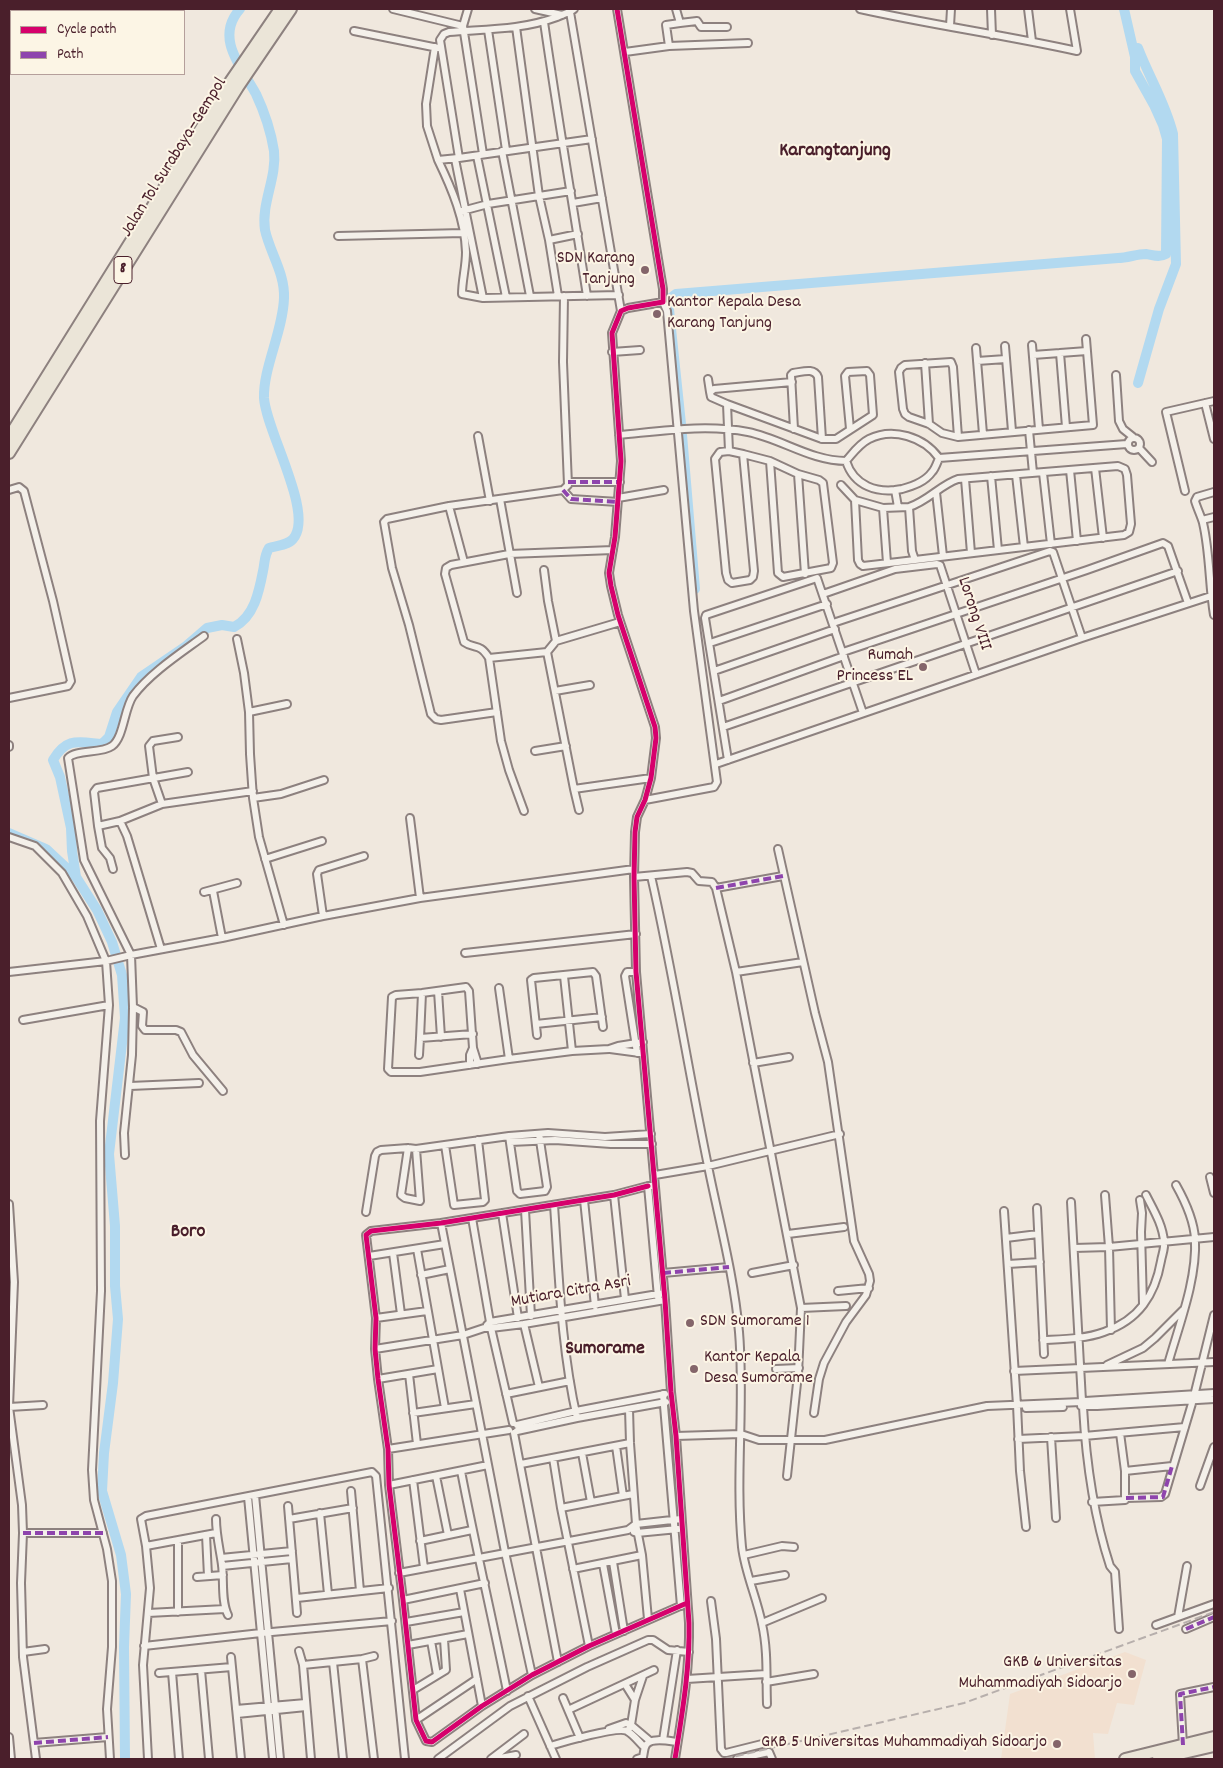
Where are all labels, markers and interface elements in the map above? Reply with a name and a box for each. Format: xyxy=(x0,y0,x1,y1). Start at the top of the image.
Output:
legend xyxy=(10,10,185,75)
text: Cycle path xyxy=(57,19,116,41)
text: Path xyxy=(57,44,83,66)
street label: Jalan Tol Surabaya–Gempol xyxy=(117,74,233,242)
district label: Karangtanjung xyxy=(779,140,891,164)
place label: SDN Karang Tanjung xyxy=(557,249,635,292)
road number: 8 xyxy=(114,256,132,284)
marker: SDN Karang Tanjung xyxy=(639,264,651,276)
place label: Kantor Kepala Desa Karang Tanjung xyxy=(667,293,801,336)
marker: Kantor Kepala Desa Karang Tanjung xyxy=(651,308,663,320)
street label: Lorong VIII xyxy=(951,575,995,653)
place label: Rumah Princess EL xyxy=(837,646,913,689)
marker: Rumah Princess EL xyxy=(917,661,929,673)
district label: Boro xyxy=(171,1221,205,1245)
street label: Mutiara Citra Asri xyxy=(509,1272,633,1314)
place label: SDN Sumorame 1 xyxy=(700,1312,810,1334)
marker: SDN Sumorame 1 xyxy=(684,1317,696,1329)
district label: Sumorame xyxy=(565,1338,645,1362)
place label: Kantor Kepala Desa Sumorame xyxy=(704,1348,813,1390)
marker: Kantor Kepala Desa Sumorame xyxy=(688,1363,700,1375)
place label: GKB 6 Universitas Muhammadiyah Sidoarjo xyxy=(958,1653,1122,1696)
marker: GKB 6 Universitas Muhammadiyah Sidoarjo xyxy=(1126,1668,1138,1680)
place label: GKB 5 Universitas Muhammadiyah Sidoarjo xyxy=(761,1733,1047,1755)
marker: GKB 5 Universitas Muhammadiyah Sidoarjo xyxy=(1051,1738,1063,1750)

